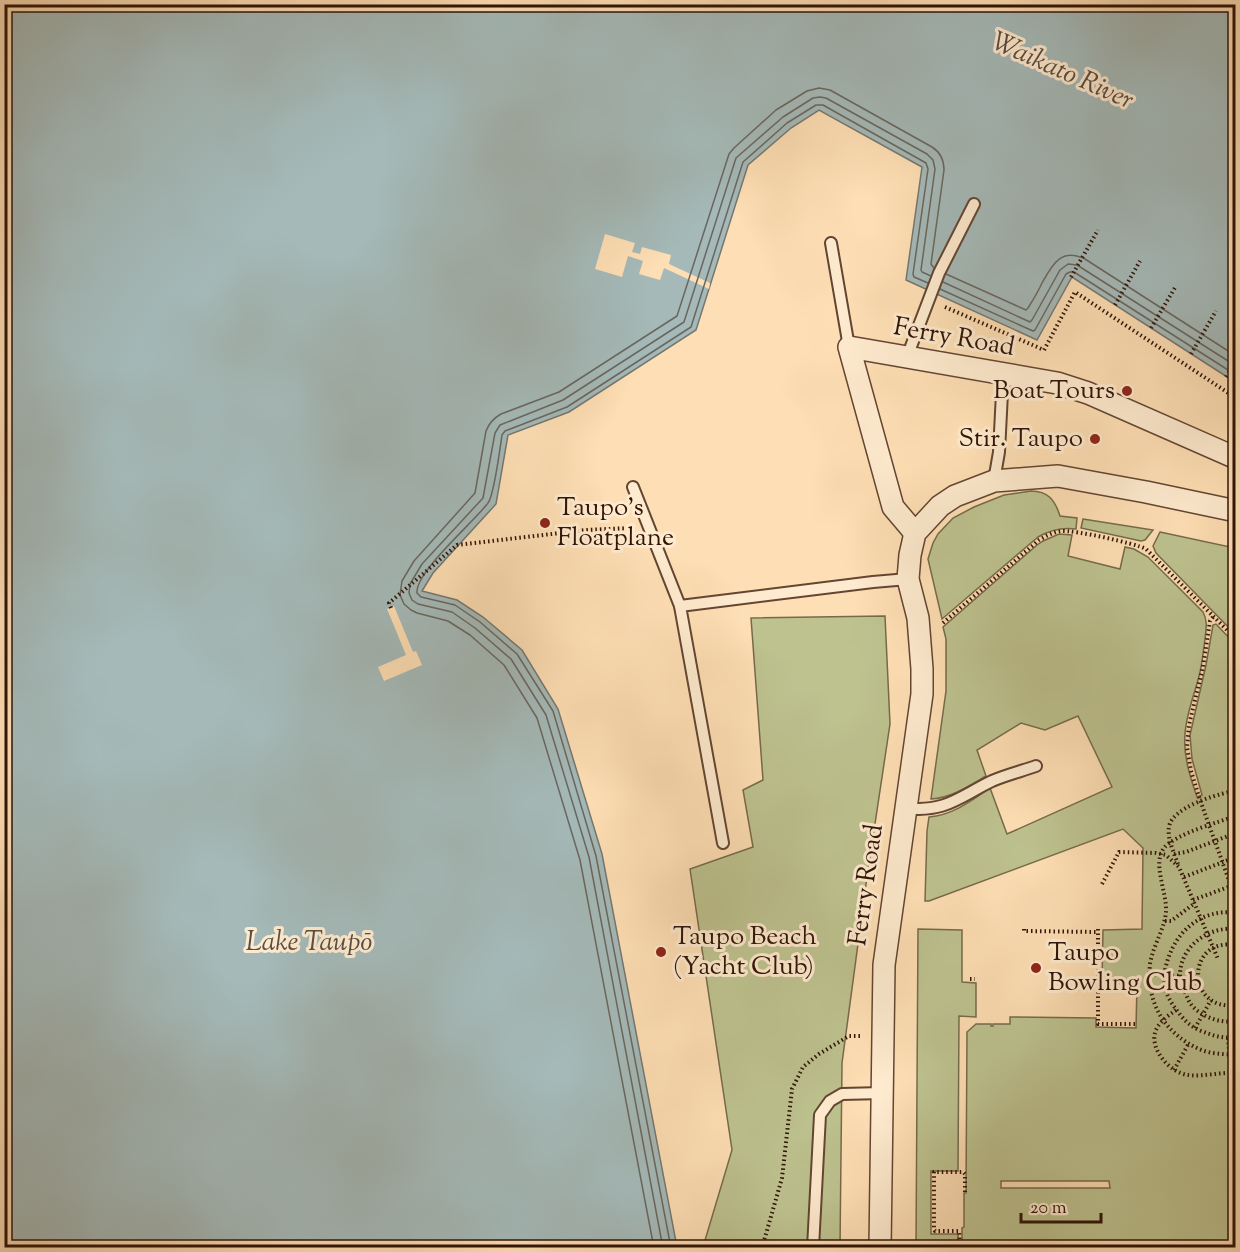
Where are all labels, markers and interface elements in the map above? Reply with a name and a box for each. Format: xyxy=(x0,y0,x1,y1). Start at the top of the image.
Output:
water label: Waikato River xyxy=(984,23,1140,121)
street label: Ferry Road xyxy=(890,309,1018,367)
place label: Boat Tours xyxy=(993,373,1115,410)
marker: Boat Tours xyxy=(1120,384,1134,398)
place label: Stir. Taupo xyxy=(959,421,1083,458)
marker: Stir. Taupo xyxy=(1088,432,1102,446)
place label: Taupo's Floatplane xyxy=(557,490,674,557)
marker: Taupo's Floatplane xyxy=(538,516,552,530)
street label: Ferry Road xyxy=(840,821,894,948)
place label: Taupo Beach (Yacht Club) xyxy=(673,919,817,986)
water label: Lake Taupō xyxy=(246,924,372,963)
place label: Taupo Bowling Club xyxy=(1048,935,1202,1002)
marker: Taupo Beach (Yacht Club) xyxy=(654,945,668,959)
marker: Taupo Bowling Club xyxy=(1029,961,1043,975)
scale bar xyxy=(1021,1186,1100,1224)
text: 20 m xyxy=(1030,1196,1067,1222)

